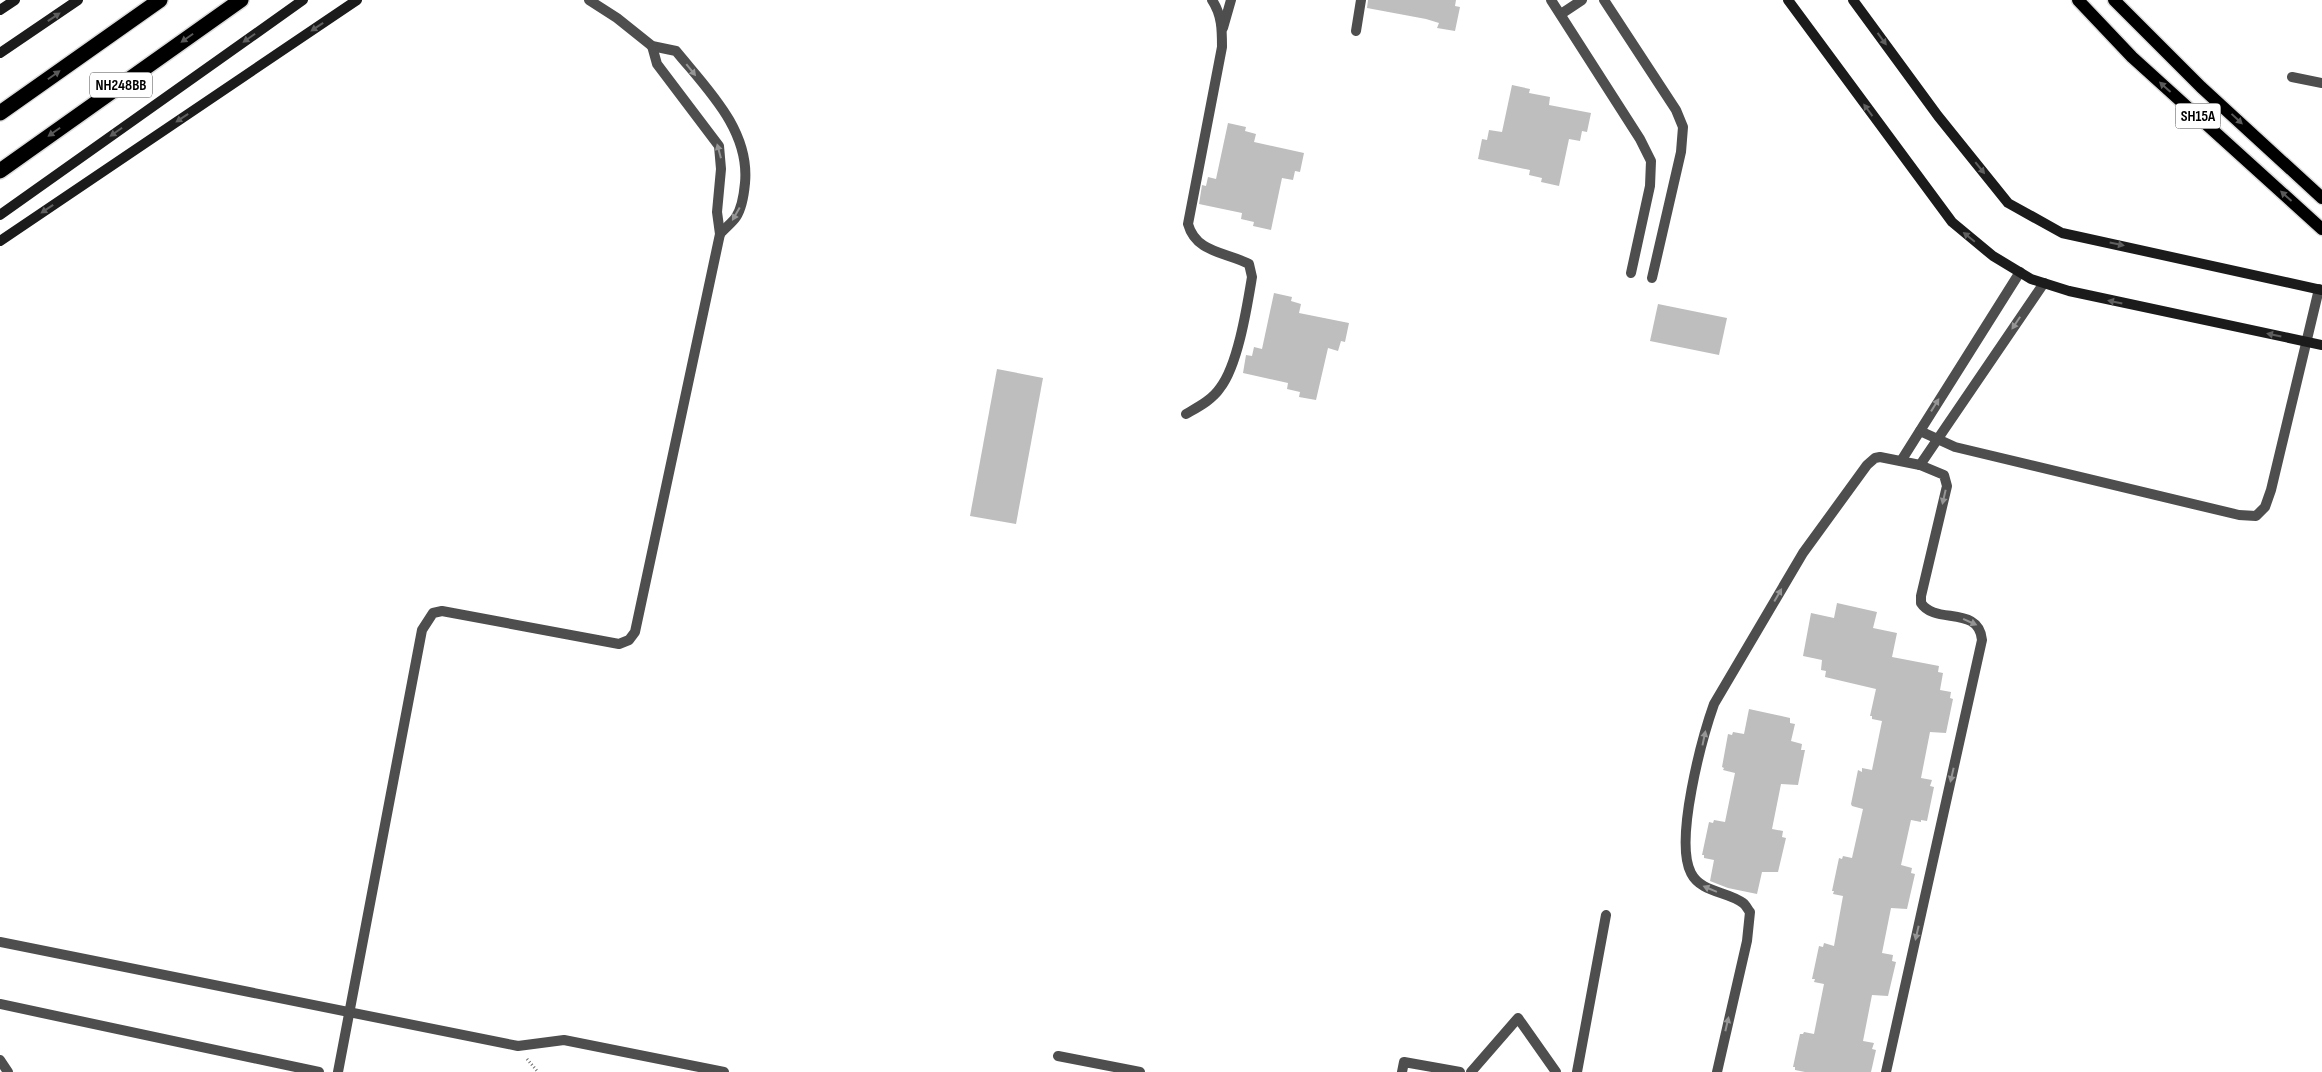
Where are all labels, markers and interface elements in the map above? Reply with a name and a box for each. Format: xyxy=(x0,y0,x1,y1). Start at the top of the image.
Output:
one-way arrow xyxy=(47,12,60,22)
one-way arrow xyxy=(310,22,323,32)
one-way arrow xyxy=(1877,32,1887,46)
one-way arrow xyxy=(180,33,194,43)
one-way arrow xyxy=(242,33,256,43)
one-way arrow xyxy=(686,63,697,76)
one-way arrow xyxy=(47,70,61,80)
road number: NH248BB xyxy=(90,72,152,98)
one-way arrow xyxy=(2160,81,2172,93)
one-way arrow xyxy=(1863,103,1873,117)
road number: SH15A xyxy=(2176,104,2220,128)
one-way arrow xyxy=(175,113,189,123)
one-way arrow xyxy=(2230,113,2242,125)
one-way arrow xyxy=(48,127,61,137)
one-way arrow xyxy=(109,127,123,137)
one-way arrow xyxy=(715,143,723,159)
one-way arrow xyxy=(1975,162,1986,175)
one-way arrow xyxy=(2280,190,2292,202)
one-way arrow xyxy=(40,204,54,214)
one-way arrow xyxy=(731,207,740,221)
one-way arrow xyxy=(1963,231,1976,242)
one-way arrow xyxy=(2110,240,2125,248)
one-way arrow xyxy=(2108,298,2123,306)
one-way arrow xyxy=(2011,317,2021,330)
one-way arrow xyxy=(2267,331,2282,339)
one-way arrow xyxy=(1931,398,1940,411)
one-way arrow xyxy=(1940,490,1948,505)
one-way arrow xyxy=(1774,588,1783,601)
one-way arrow xyxy=(1962,618,1977,627)
one-way arrow xyxy=(1700,730,1708,746)
one-way arrow xyxy=(1948,767,1956,782)
one-way arrow xyxy=(1703,884,1717,892)
one-way arrow xyxy=(1912,926,1920,942)
one-way arrow xyxy=(1723,1017,1731,1032)

